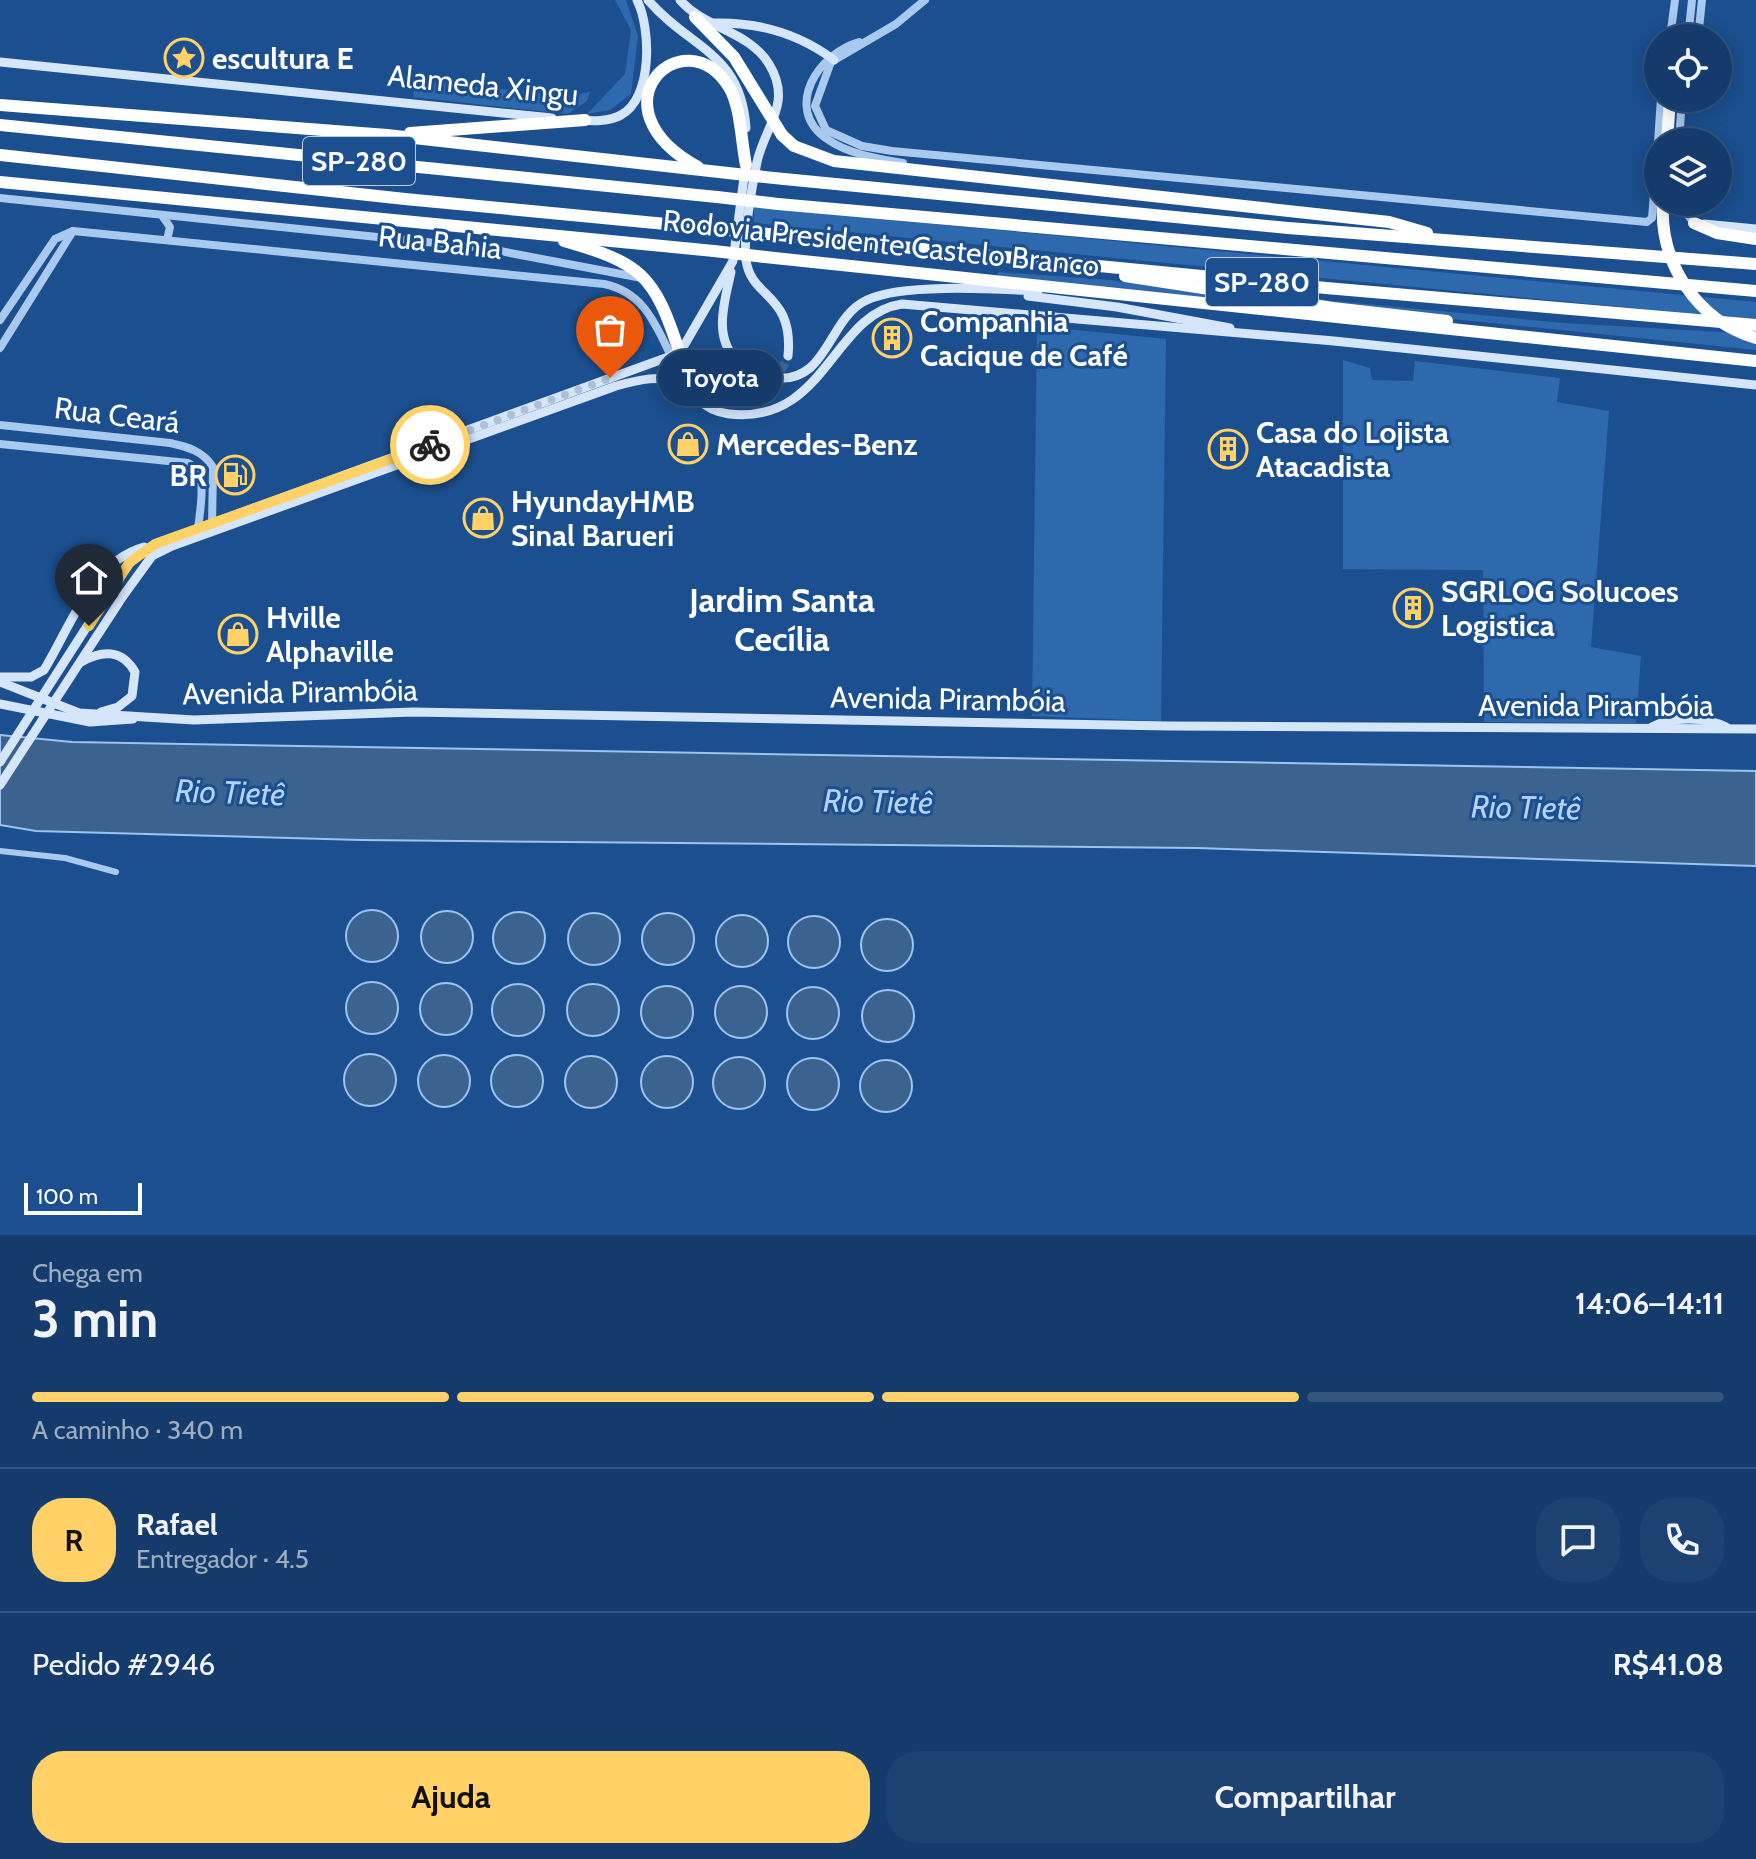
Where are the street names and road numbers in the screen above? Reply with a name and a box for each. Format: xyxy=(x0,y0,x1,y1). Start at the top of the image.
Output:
street label: Alameda Xingu xyxy=(386,57,580,113)
road number: SP-280 xyxy=(303,137,415,185)
street label: Rodovia Presidente Castelo Branco xyxy=(661,202,1101,284)
street label: Rua Bahia xyxy=(376,217,504,267)
road number: SP-280 xyxy=(1206,258,1318,306)
street label: Rua Ceará xyxy=(52,389,182,441)
street label: Avenida Pirambóia xyxy=(182,671,419,713)
street label: Avenida Pirambóia xyxy=(830,678,1067,720)
street label: Avenida Pirambóia xyxy=(1478,687,1714,724)

